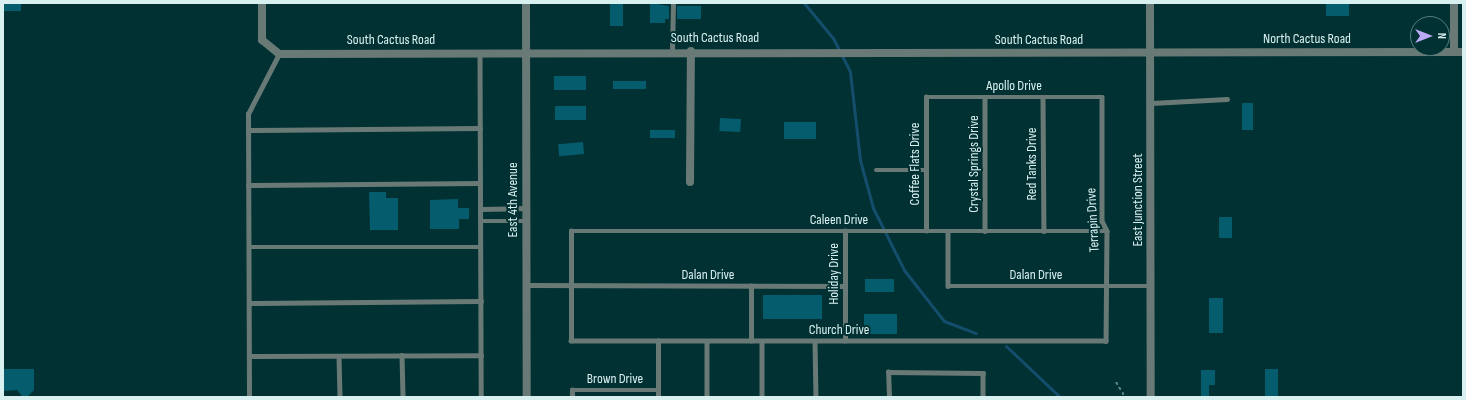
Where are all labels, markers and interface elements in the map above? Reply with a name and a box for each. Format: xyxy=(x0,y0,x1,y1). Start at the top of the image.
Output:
north arrow xyxy=(1410,16,1450,56)
street label: South Cactus Road xyxy=(671,30,759,46)
street label: North Cactus Road xyxy=(1263,31,1351,47)
street label: South Cactus Road xyxy=(347,32,435,48)
street label: South Cactus Road xyxy=(995,32,1083,48)
text: N xyxy=(1435,33,1448,39)
street label: Apollo Drive xyxy=(986,78,1042,94)
street label: Crystal Springs Drive xyxy=(966,115,982,213)
street label: Coffee Flats Drive xyxy=(907,123,923,205)
street label: Red Tanks Drive xyxy=(1024,128,1040,200)
street label: East Junction Street xyxy=(1130,153,1146,247)
street label: East 4th Avenue xyxy=(505,162,521,238)
street label: Terrapin Drive xyxy=(1083,187,1103,253)
street label: Caleen Drive xyxy=(810,212,868,228)
street label: Holiday Drive xyxy=(826,243,842,305)
street label: Dalan Drive xyxy=(682,267,734,283)
street label: Dalan Drive xyxy=(1010,267,1062,283)
street label: Church Drive xyxy=(809,322,869,338)
street label: Brown Drive xyxy=(587,371,643,387)

